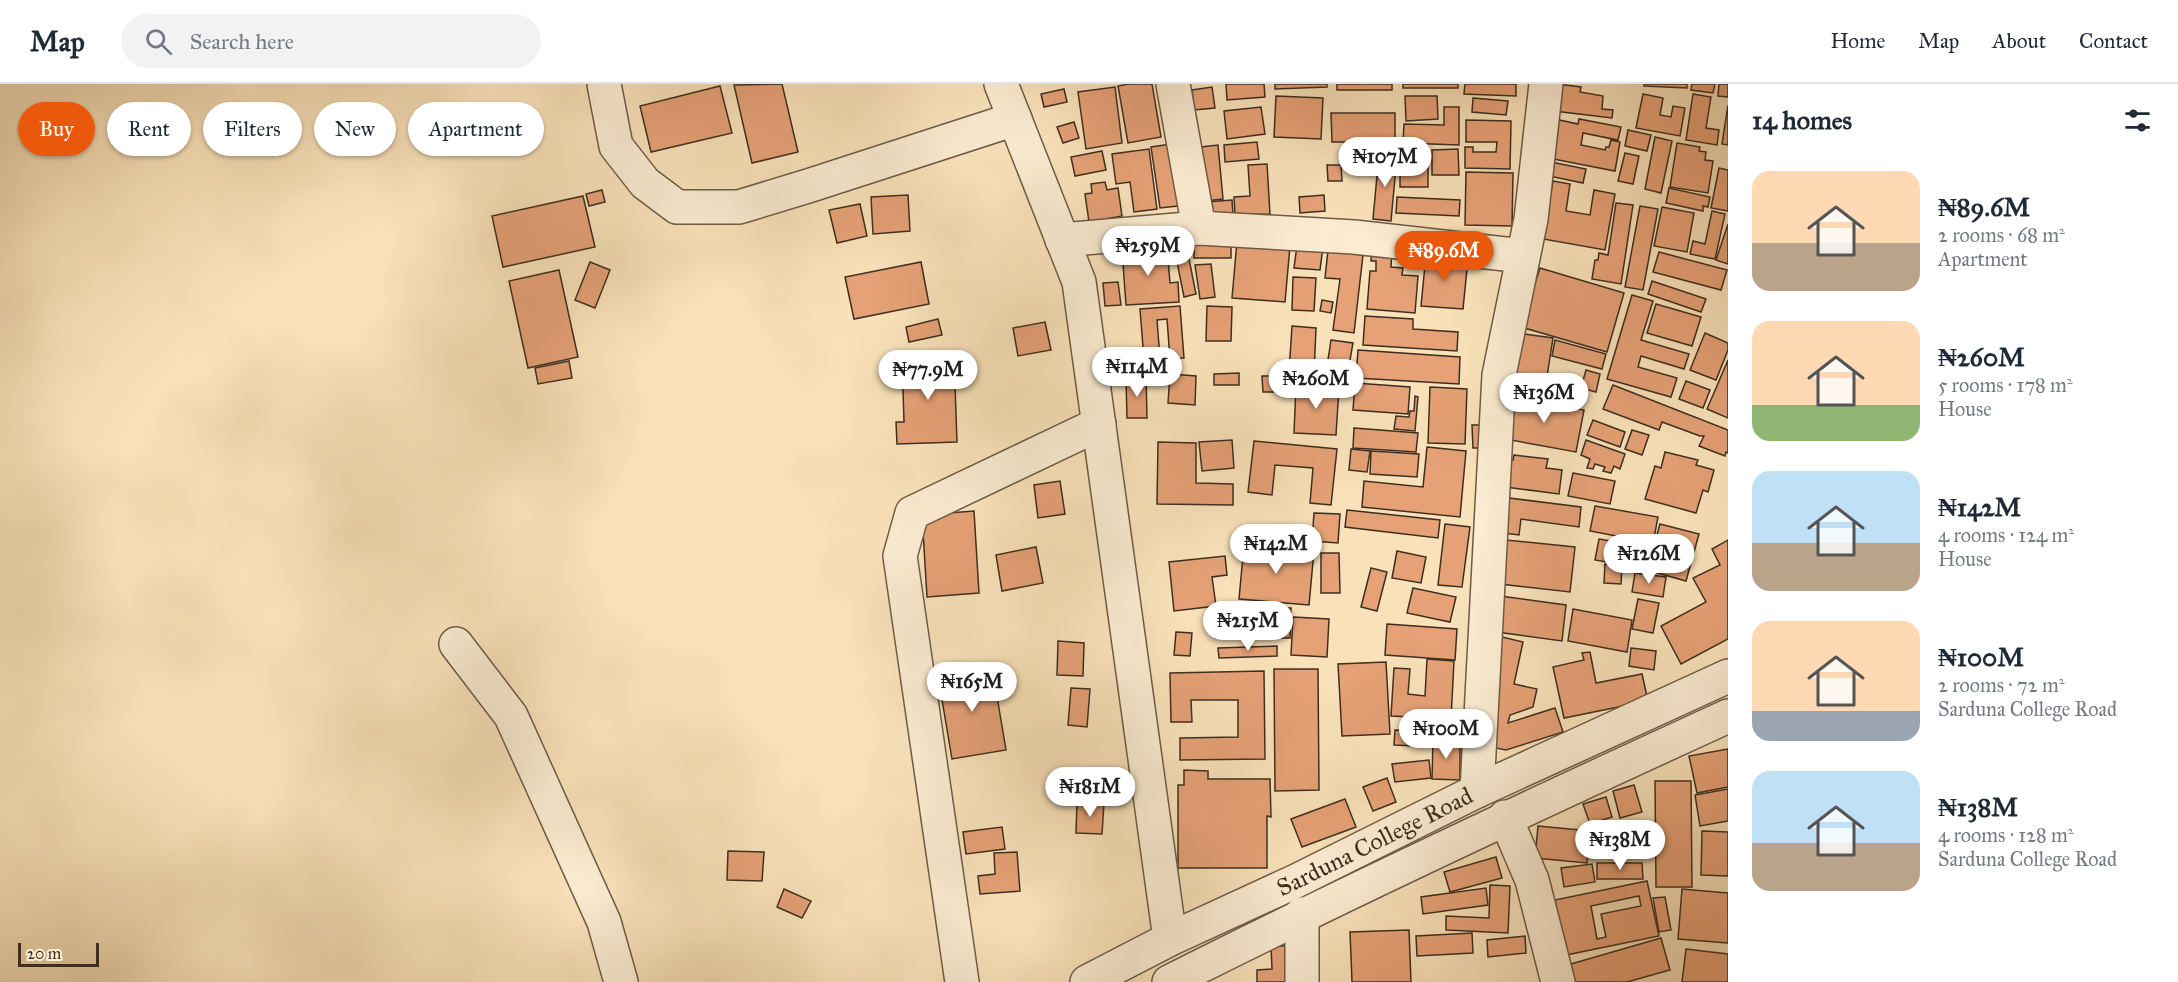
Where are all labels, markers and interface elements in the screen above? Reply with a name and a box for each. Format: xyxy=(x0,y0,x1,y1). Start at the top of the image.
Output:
search box xyxy=(121,14,541,68)
text: Map xyxy=(30,24,85,59)
icon: search xyxy=(142,25,175,58)
text: Search here xyxy=(190,28,294,55)
text: Home xyxy=(1830,28,1885,54)
text: Map xyxy=(1918,28,1959,54)
text: About xyxy=(1992,28,2046,54)
text: Contact xyxy=(2079,28,2148,54)
chip: Buy xyxy=(18,102,95,156)
chip: Rent xyxy=(107,102,191,156)
chip: Filters xyxy=(203,102,302,156)
chip: New xyxy=(314,102,396,156)
chip: Apartment xyxy=(408,102,544,156)
text: 14 homes xyxy=(1752,104,1852,136)
icon: filters xyxy=(2121,104,2154,137)
pin: ₦107M xyxy=(1343,137,1427,188)
text: ₦107M xyxy=(1352,144,1418,168)
text: ₦89.6M xyxy=(1938,191,2030,223)
icon: home xyxy=(1800,195,1872,267)
text: 2 rooms · 68 m² xyxy=(1938,223,2065,247)
pin: ₦259M xyxy=(1106,226,1190,277)
pin: ₦89.6M xyxy=(1395,231,1493,282)
text: ₦259M xyxy=(1116,233,1180,257)
text: ₦89.6M xyxy=(1409,238,1479,262)
text: Apartment xyxy=(1938,247,2027,271)
text: ₦260M xyxy=(1938,341,2025,373)
icon: home xyxy=(1800,345,1872,417)
pin: ₦114M xyxy=(1095,347,1179,398)
pin: ₦77.9M xyxy=(879,350,977,401)
text: ₦114M xyxy=(1106,354,1168,378)
text: ₦77.9M xyxy=(892,357,964,381)
pin: ₦260M xyxy=(1274,359,1358,410)
text: ₦260M xyxy=(1283,366,1349,390)
pin: ₦136M xyxy=(1502,373,1586,424)
text: 5 rooms · 178 m² xyxy=(1938,373,2073,397)
text: ₦136M xyxy=(1513,380,1575,404)
text: House xyxy=(1938,397,1992,421)
text: ₦142M xyxy=(1938,491,2021,523)
icon: home xyxy=(1800,495,1872,567)
text: 4 rooms · 124 m² xyxy=(1938,523,2074,547)
pin: ₦142M xyxy=(1234,524,1318,575)
text: ₦142M xyxy=(1244,531,1308,555)
pin: ₦126M xyxy=(1607,534,1691,585)
text: ₦126M xyxy=(1617,541,1681,565)
text: House xyxy=(1938,547,1992,571)
pin: ₦215M xyxy=(1206,601,1290,652)
text: ₦215M xyxy=(1217,608,1279,632)
text: ₦100M xyxy=(1938,641,2024,673)
icon: home xyxy=(1800,645,1872,717)
pin: ₦165M xyxy=(930,662,1014,713)
text: ₦165M xyxy=(941,669,1003,693)
text: 2 rooms · 72 m² xyxy=(1938,673,2065,697)
text: Sarduna College Road xyxy=(1938,697,2117,721)
pin: ₦100M xyxy=(1404,709,1488,760)
text: ₦100M xyxy=(1413,716,1479,740)
pin: ₦181M xyxy=(1048,767,1132,818)
text: ₦181M xyxy=(1059,774,1121,798)
street label: Sarduna College Road xyxy=(1272,781,1478,903)
text: ₦138M xyxy=(1938,791,2018,823)
icon: home xyxy=(1800,795,1872,867)
pin: ₦138M xyxy=(1578,820,1662,871)
text: 4 rooms · 128 m² xyxy=(1938,823,2074,847)
text: ₦138M xyxy=(1589,827,1651,851)
text: Sarduna College Road xyxy=(1938,847,2117,871)
scale bar xyxy=(18,940,99,968)
text: 20 m xyxy=(27,944,61,963)

